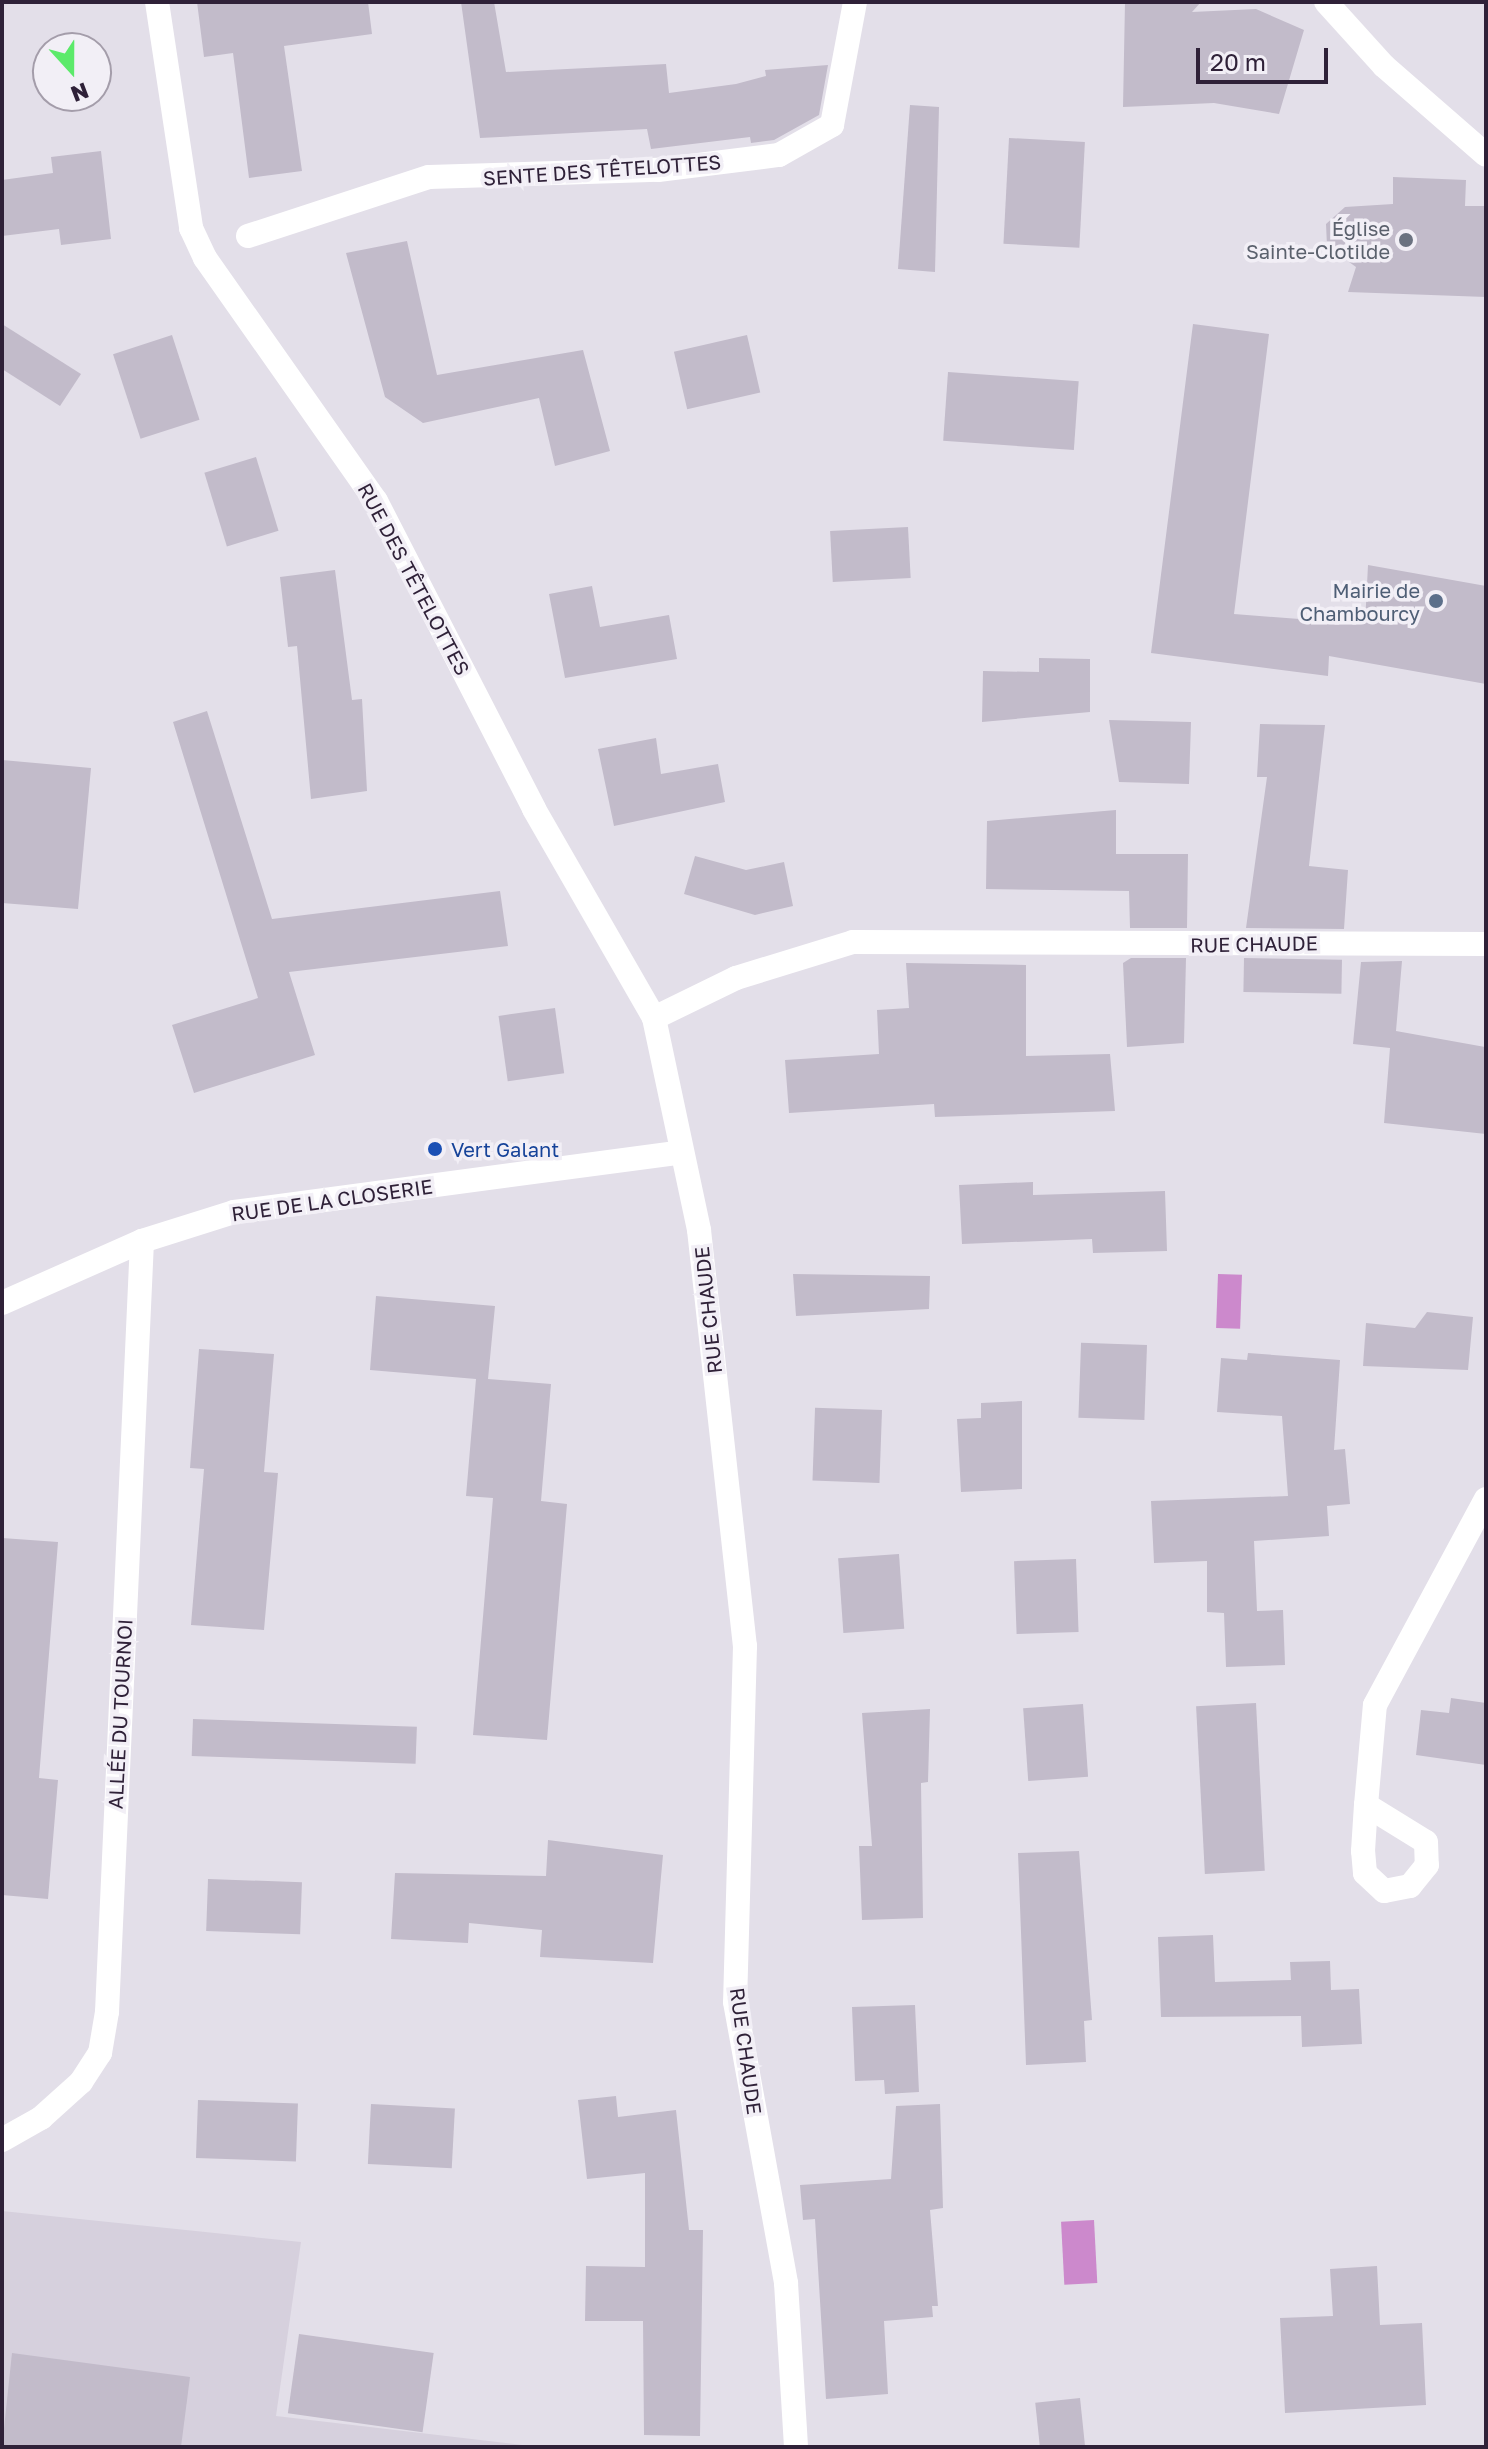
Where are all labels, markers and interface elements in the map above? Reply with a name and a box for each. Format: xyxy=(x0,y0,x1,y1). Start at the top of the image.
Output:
north arrow xyxy=(32,32,112,112)
scale bar xyxy=(1200,32,1332,82)
text: 20 m xyxy=(1210,47,1266,76)
text: N xyxy=(67,77,93,109)
street label: SENTE DES TÊTELOTTES xyxy=(482,150,722,190)
place label: Église Sainte-Clotilde xyxy=(1246,216,1390,263)
marker: Église Sainte-Clotilde xyxy=(1397,231,1415,249)
street label: RUE DES TÊTELOTTES xyxy=(353,479,475,679)
place label: Mairie de Chambourcy xyxy=(1299,578,1420,625)
marker: Mairie de Chambourcy xyxy=(1427,592,1445,610)
street label: RUE CHAUDE xyxy=(1190,931,1318,957)
place label: Vert Galant xyxy=(451,1137,559,1161)
marker: Vert Galant xyxy=(426,1140,444,1158)
street label: RUE DE LA CLOSERIE xyxy=(230,1174,434,1226)
street label: RUE CHAUDE xyxy=(689,1245,727,1375)
street label: ALLÉE DU TOURNOI xyxy=(103,1618,137,1810)
street label: RUE CHAUDE xyxy=(725,1986,767,2116)

